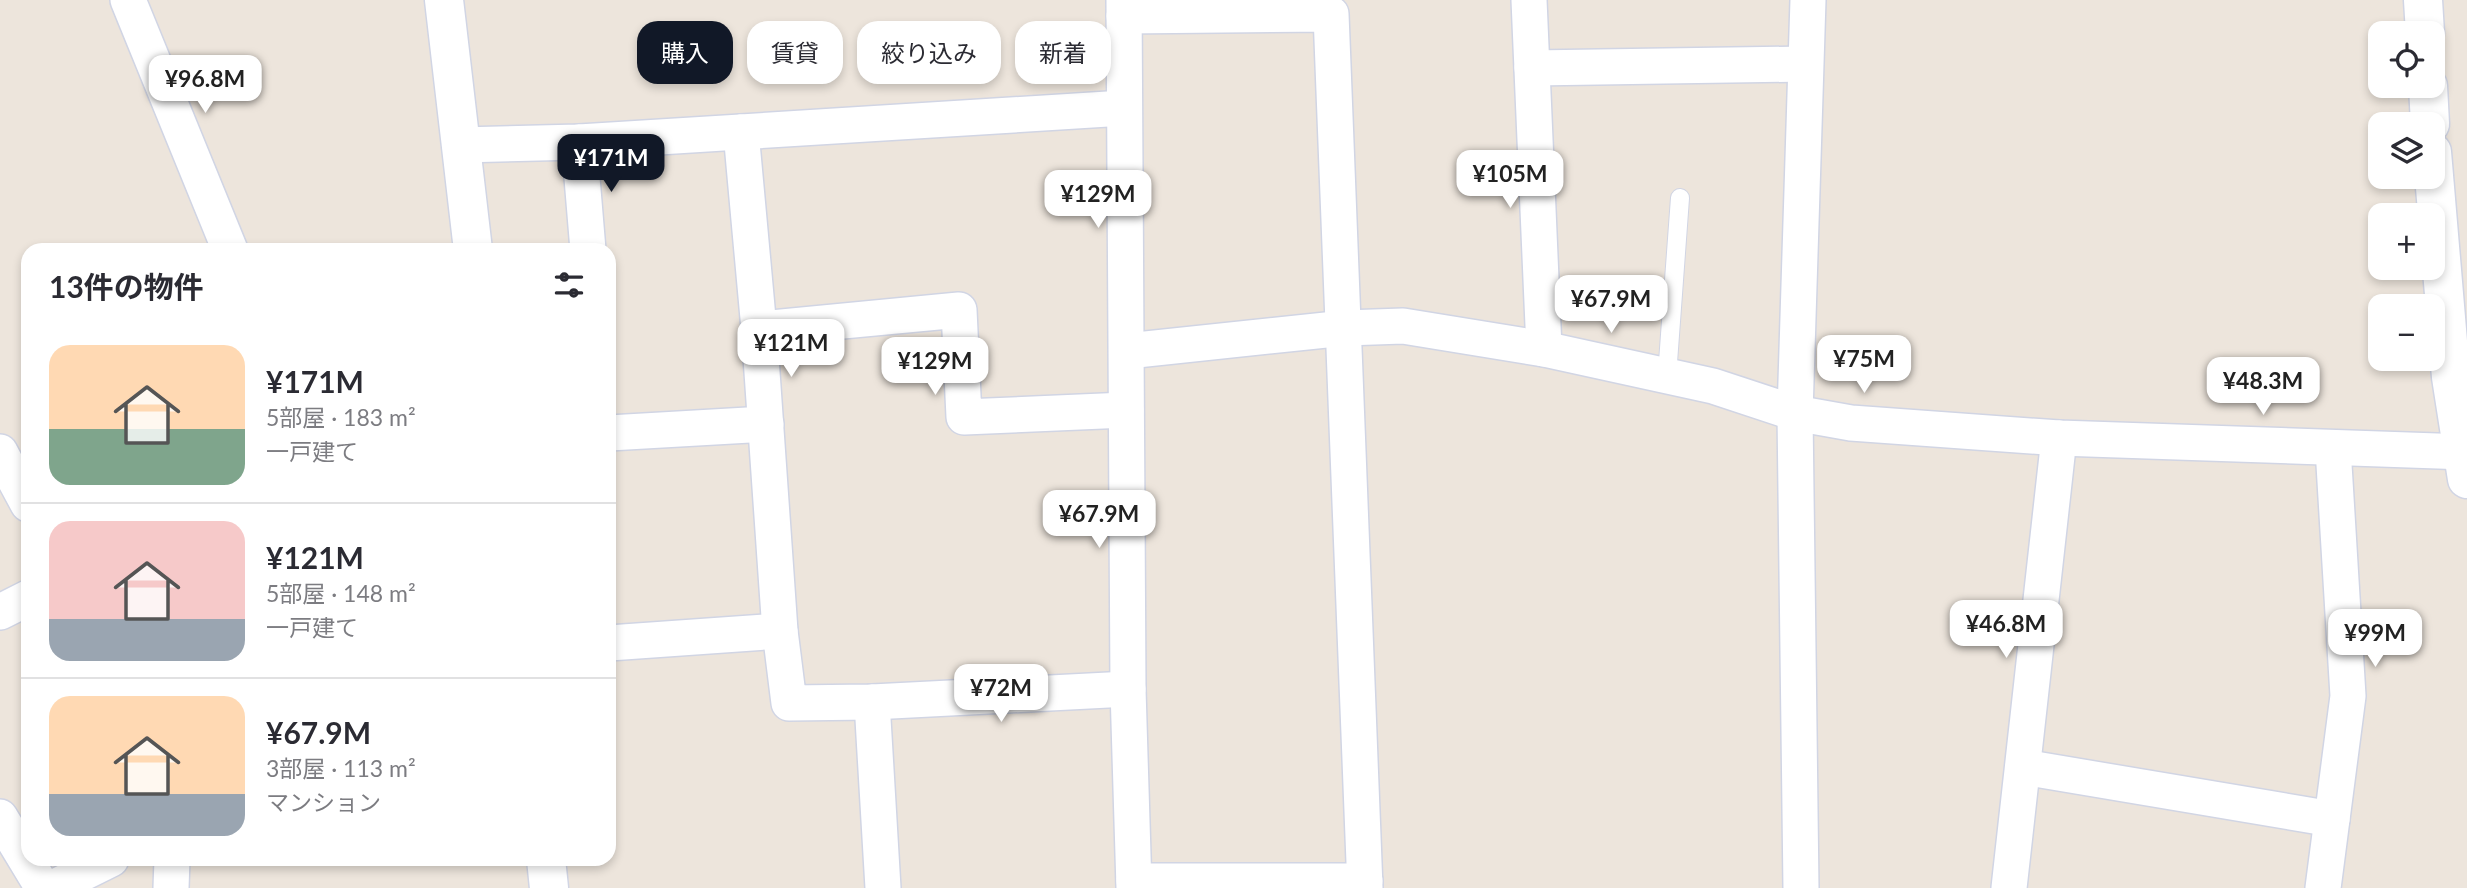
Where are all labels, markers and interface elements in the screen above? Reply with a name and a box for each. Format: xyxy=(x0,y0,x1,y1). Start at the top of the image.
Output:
chip: 購入 xyxy=(637,21,733,84)
chip: 賃貸 xyxy=(747,21,843,84)
chip: 絞り込み xyxy=(857,21,1001,84)
chip: 新着 xyxy=(1015,21,1111,84)
map controls xyxy=(2368,21,2445,371)
button: locate xyxy=(2368,21,2445,98)
pin: ¥96.8M xyxy=(148,55,262,115)
text: ¥96.8M xyxy=(165,64,245,92)
button: layers xyxy=(2368,112,2445,189)
pin: ¥171M xyxy=(562,134,660,194)
text: ¥171M xyxy=(573,143,649,171)
pin: ¥105M xyxy=(1461,150,1559,210)
text: ¥105M xyxy=(1472,159,1548,187)
pin: ¥129M xyxy=(1049,170,1147,230)
text: ¥129M xyxy=(1060,179,1136,207)
button: + xyxy=(2368,203,2445,280)
icon: filters xyxy=(550,266,588,304)
text: 13件の物件 xyxy=(49,268,204,304)
pin: ¥67.9M xyxy=(1554,276,1668,335)
text: ¥67.9M xyxy=(1571,284,1651,312)
button: − xyxy=(2368,294,2445,371)
pin: ¥121M xyxy=(742,320,840,379)
text: ¥121M xyxy=(753,328,829,356)
pin: ¥75M xyxy=(1823,336,1905,395)
pin: ¥129M xyxy=(886,338,984,397)
text: ¥75M xyxy=(1833,344,1895,372)
text: ¥129M xyxy=(897,346,973,374)
pin: ¥48.3M xyxy=(2206,358,2320,417)
text: ¥171M xyxy=(266,363,364,399)
text: ¥48.3M xyxy=(2223,366,2303,394)
icon: home xyxy=(105,373,189,457)
text: 5部屋 · 183 m² xyxy=(266,403,416,431)
text: 一戸建て xyxy=(266,437,358,465)
pin: ¥67.9M xyxy=(1042,490,1156,550)
text: ¥67.9M xyxy=(1059,499,1139,527)
text: ¥121M xyxy=(266,539,364,575)
icon: home xyxy=(105,549,189,633)
text: 5部屋 · 148 m² xyxy=(266,579,416,607)
pin: ¥46.8M xyxy=(1949,600,2063,660)
text: ¥46.8M xyxy=(1966,609,2046,637)
pin: ¥99M xyxy=(2334,610,2416,669)
text: 一戸建て xyxy=(266,613,358,641)
text: ¥99M xyxy=(2344,618,2406,646)
pin: ¥72M xyxy=(960,664,1042,724)
text: ¥72M xyxy=(970,673,1032,701)
text: ¥67.9M xyxy=(266,714,371,750)
icon: home xyxy=(105,724,189,808)
text: 3部屋 · 113 m² xyxy=(266,754,416,782)
text: マンション xyxy=(266,788,381,816)

